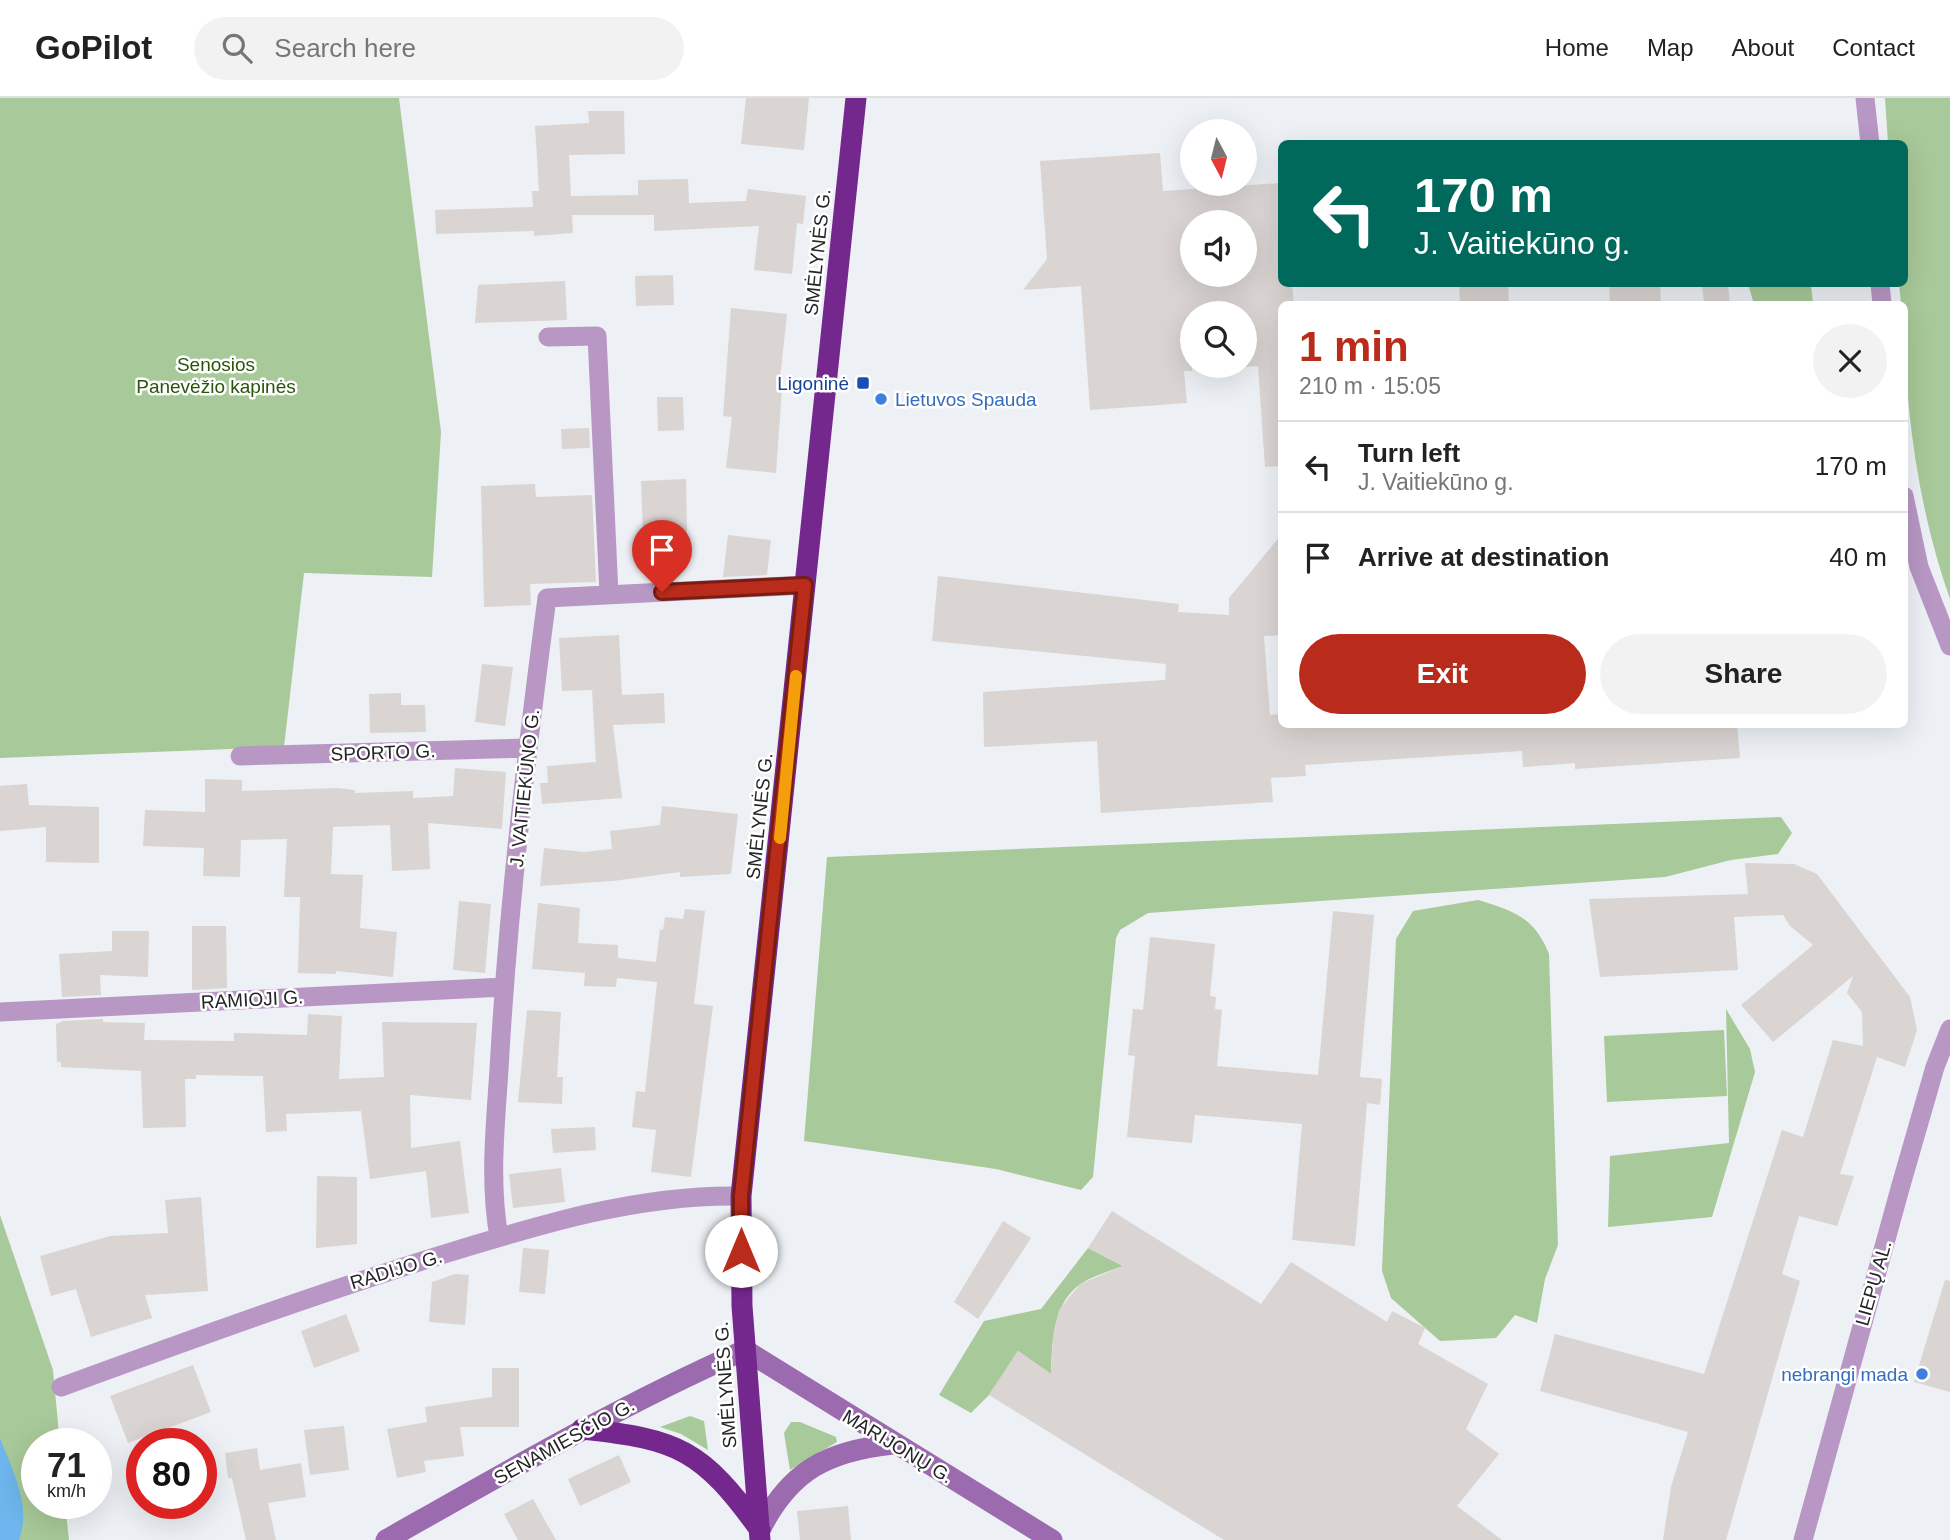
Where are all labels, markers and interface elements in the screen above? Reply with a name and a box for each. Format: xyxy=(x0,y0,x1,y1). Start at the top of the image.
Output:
search box xyxy=(194,17,684,80)
text: GoPilot xyxy=(35,29,152,66)
icon: search xyxy=(218,29,256,67)
text: Search here xyxy=(274,33,416,63)
text: Home xyxy=(1545,34,1609,61)
text: Map xyxy=(1647,34,1694,61)
text: About xyxy=(1732,34,1794,61)
text: Contact xyxy=(1832,34,1915,61)
north arrow xyxy=(1180,119,1256,196)
map controls xyxy=(1180,119,1257,378)
icon: left xyxy=(1299,168,1390,259)
text: 170 m xyxy=(1414,168,1553,222)
street label: SMĖLYNĖS G. xyxy=(800,188,835,317)
button: sound xyxy=(1180,210,1257,287)
text: J. Vaitiekūno g. xyxy=(1414,225,1630,261)
button: search xyxy=(1180,301,1257,378)
text: 1 min xyxy=(1299,323,1409,370)
button: close xyxy=(1813,324,1887,398)
park label: Senosios Panevėžio kapinės xyxy=(136,354,296,397)
place label: Ligoninė xyxy=(777,373,849,394)
text: 210 m · 15:05 xyxy=(1299,373,1441,399)
marker: Ligoninė xyxy=(855,375,871,391)
place label: Lietuvos Spauda xyxy=(895,389,1037,410)
marker: Lietuvos Spauda xyxy=(873,391,889,407)
text: Turn left xyxy=(1358,438,1460,468)
icon: left xyxy=(1299,448,1337,486)
text: 170 m xyxy=(1815,451,1887,481)
text: J. Vaitiekūno g. xyxy=(1358,469,1514,495)
pin xyxy=(632,520,692,592)
icon: arrive xyxy=(643,531,681,569)
icon: arrive xyxy=(1299,539,1337,577)
text: Arrive at destination xyxy=(1358,542,1609,572)
text: 40 m xyxy=(1829,542,1887,572)
button: Exit xyxy=(1299,634,1586,714)
button: Share xyxy=(1600,634,1887,714)
street label: J. VAITIEKŪNO G. xyxy=(506,708,543,868)
street label: SPORTO G. xyxy=(330,740,436,765)
street label: SMĖLYNĖS G. xyxy=(742,752,777,881)
street label: RAMIOJI G. xyxy=(200,986,304,1013)
position arrow xyxy=(704,1214,778,1288)
street label: LIEPŲ AL. xyxy=(1851,1238,1896,1328)
street label: RADIJO G. xyxy=(348,1246,445,1293)
street label: SMĖLYNĖS G. xyxy=(711,1321,740,1449)
place label: nebrangi mada xyxy=(1781,1364,1908,1385)
marker: nebrangi mada xyxy=(1914,1366,1930,1382)
street label: SENAMIESČIO G. xyxy=(490,1394,638,1489)
street label: MARIJONŲ G. xyxy=(839,1405,957,1488)
speed limit sign: 80 xyxy=(126,1428,217,1519)
text: 71 xyxy=(47,1445,86,1484)
text: km/h xyxy=(47,1481,86,1501)

